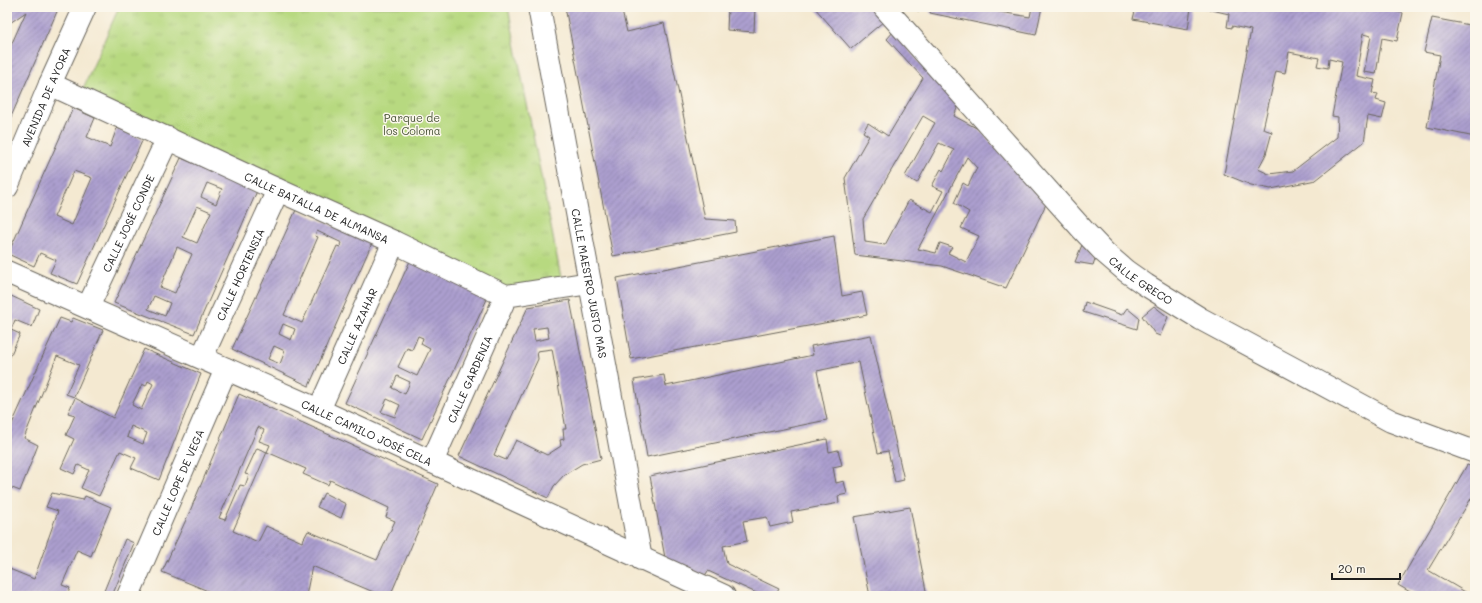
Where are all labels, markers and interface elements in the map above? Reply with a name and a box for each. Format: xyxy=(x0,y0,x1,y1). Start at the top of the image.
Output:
street label: AVENIDA DE AYORA xyxy=(17,45,73,149)
park label: Parque de los Coloma xyxy=(383,110,441,138)
street label: CALLE BATALLA DE ALMANSA xyxy=(242,168,392,246)
street label: CALLE JOSÉ CONDE xyxy=(98,172,157,274)
street label: CALLE MAESTRO JUSTO MAS xyxy=(569,207,611,359)
street label: CALLE HORTENSIA xyxy=(212,226,267,323)
street label: CALLE GRECO xyxy=(1106,252,1176,308)
street label: CALLE AZAHAR xyxy=(333,285,380,367)
street label: CALLE GARDENIA xyxy=(443,333,495,425)
street label: CALLE CAMILO JOSÉ CELA xyxy=(299,396,435,469)
street label: CALLE LOPE DE VEGA xyxy=(148,427,207,538)
scale bar xyxy=(1332,555,1400,581)
text: 20 m xyxy=(1338,560,1366,576)

